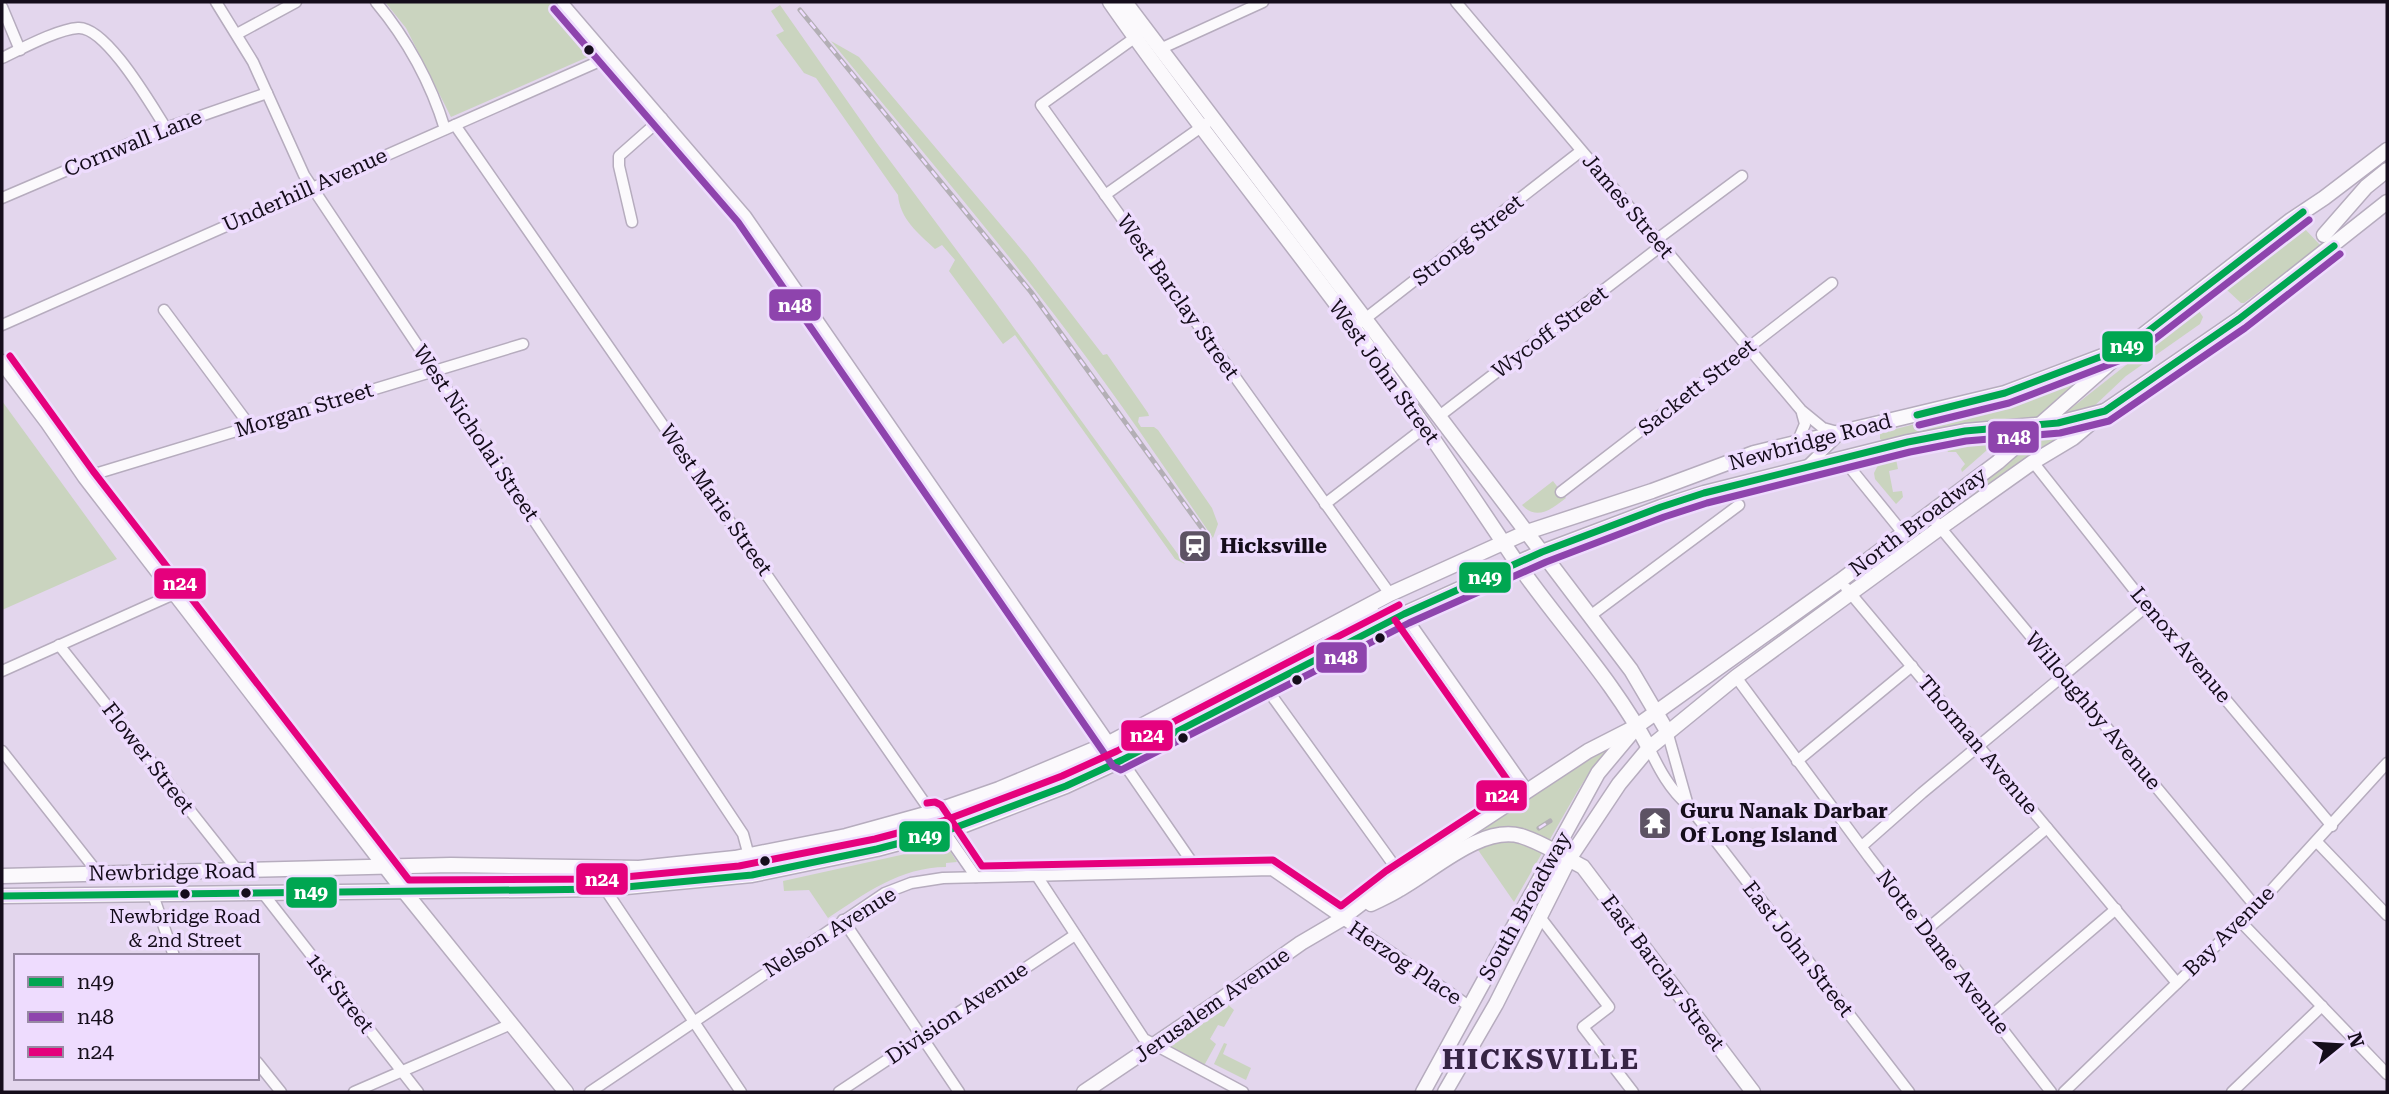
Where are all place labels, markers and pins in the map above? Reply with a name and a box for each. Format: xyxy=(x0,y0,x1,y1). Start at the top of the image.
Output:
unlabelled marker xyxy=(582,43,596,57)
station icon: Hicksville xyxy=(1176,527,1214,565)
place label: Hicksville xyxy=(1220,534,1327,558)
unlabelled marker xyxy=(1373,631,1387,645)
unlabelled marker xyxy=(1290,673,1304,687)
unlabelled marker xyxy=(1176,731,1190,745)
place label: Guru Nanak Darbar Of Long Island xyxy=(1680,799,1888,847)
temple icon: Guru Nanak Darbar Of Long Island xyxy=(1636,804,1674,842)
unlabelled marker xyxy=(758,854,772,868)
unlabelled marker xyxy=(239,886,253,900)
marker: Newbridge Road & 2nd Street xyxy=(178,887,192,901)
place label: Newbridge Road & 2nd Street xyxy=(109,905,261,952)

